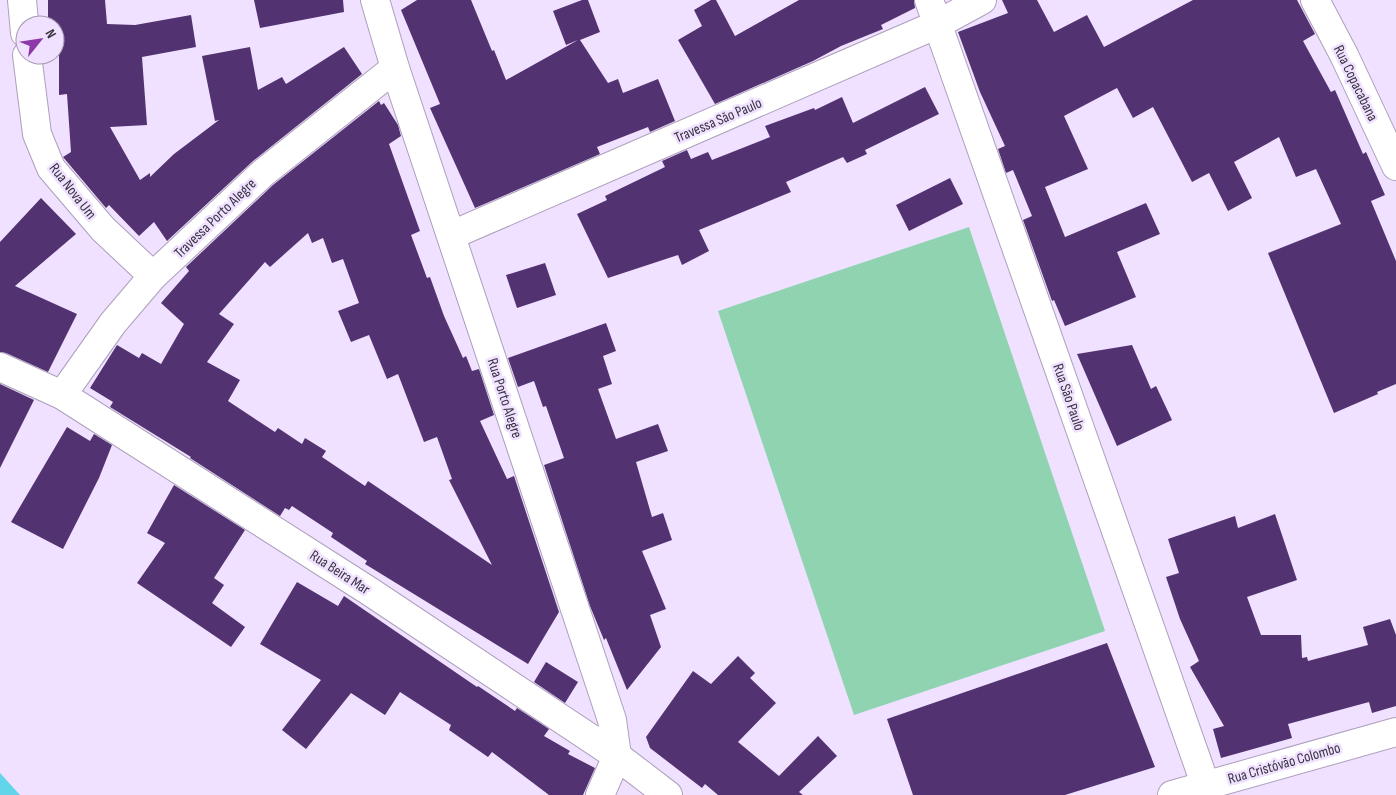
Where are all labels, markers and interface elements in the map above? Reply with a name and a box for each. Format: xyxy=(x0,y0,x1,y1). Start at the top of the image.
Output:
north arrow xyxy=(15,15,65,65)
text: N xyxy=(42,26,60,41)
street label: Rua Copacabana xyxy=(1329,42,1382,125)
street label: Travessa São Paulo xyxy=(672,94,765,147)
street label: Rua Nova Um xyxy=(45,159,100,223)
street label: Travessa Porto Alegre xyxy=(170,174,260,262)
street label: Rua Porto Alegre xyxy=(483,356,526,441)
street label: Rua São Paulo xyxy=(1048,361,1089,433)
street label: Rua Beira Mar xyxy=(306,546,374,599)
street label: Rua Cristóvão Colombo xyxy=(1226,738,1343,789)

